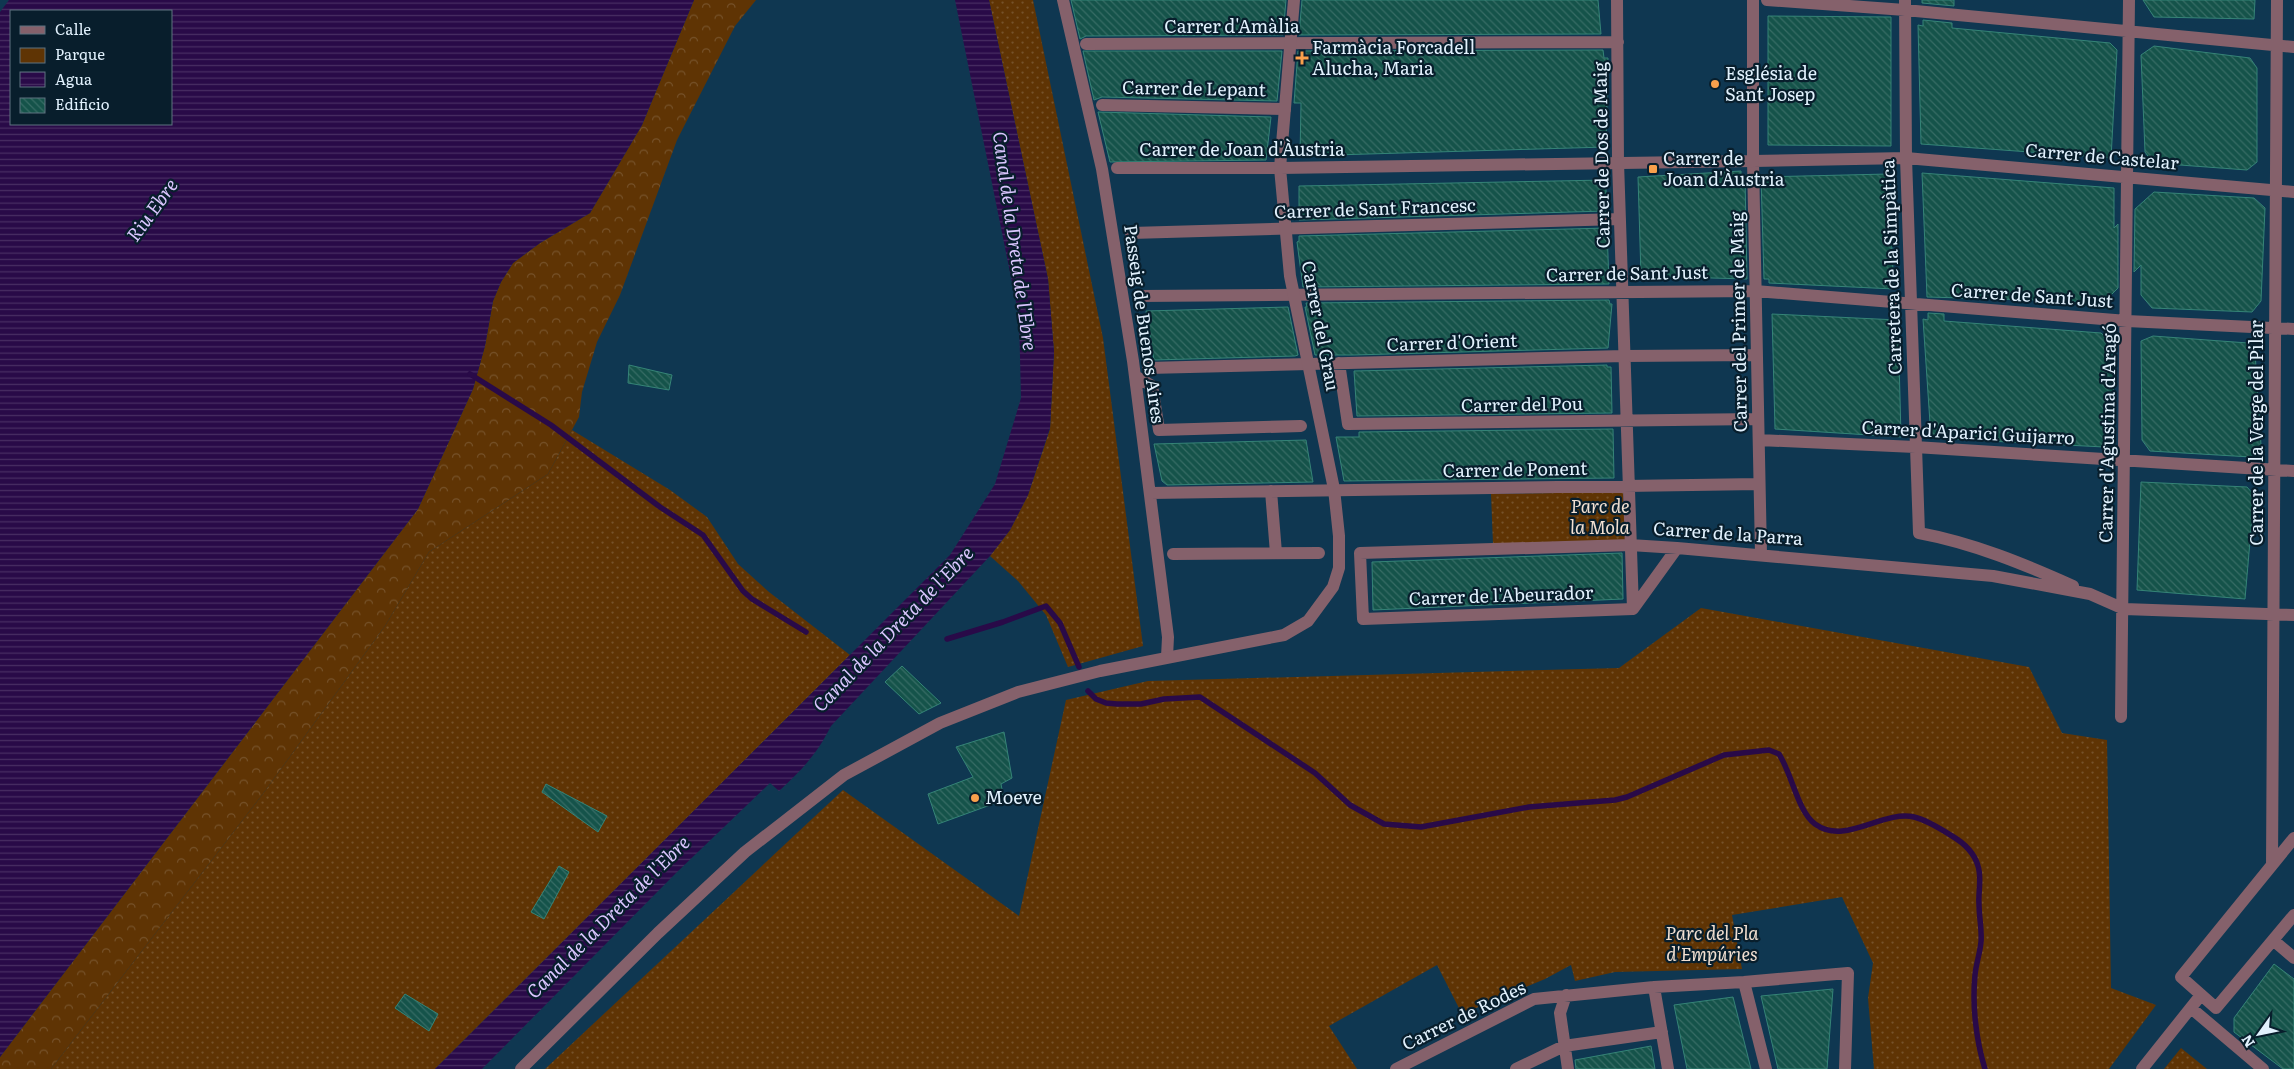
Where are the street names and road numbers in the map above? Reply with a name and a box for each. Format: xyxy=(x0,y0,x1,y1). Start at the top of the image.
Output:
street label: Carrer d'Amàlia xyxy=(1164,12,1300,39)
street label: Carrer de Dos de Maig xyxy=(1585,60,1616,249)
street label: Carrer de Lepant xyxy=(1122,73,1267,102)
street label: Carrer de Joan d'Àustria xyxy=(1139,135,1345,162)
street label: Carrer de Castelar xyxy=(2024,135,2181,176)
street label: Carretera de la Simpàtica xyxy=(1873,159,1908,375)
street label: Carrer de Sant Francesc xyxy=(1274,190,1476,225)
street label: Carrer del Primer de Maig xyxy=(1722,210,1753,433)
street label: Passeig de Buenos Aires xyxy=(1118,223,1173,425)
street label: Carrer del Grau xyxy=(1296,258,1347,393)
street label: Carrer de Sant Just xyxy=(1546,258,1709,287)
street label: Carrer de Sant Just xyxy=(1950,275,2115,314)
street label: Carrer de la Verge del Pilar xyxy=(2242,320,2269,546)
street label: Carrer d'Agustina d'Aragó xyxy=(2091,323,2122,543)
street label: Carrer d'Orient xyxy=(1386,326,1519,357)
street label: Carrer del Pou xyxy=(1461,389,1583,418)
street label: Carrer d'Aparici Guijarro xyxy=(1861,412,2075,451)
street label: Carrer de Ponent xyxy=(1442,454,1588,483)
street label: Carrer de la Parra xyxy=(1652,514,1804,551)
street label: Carrer de l'Abeurador xyxy=(1408,578,1594,611)
street label: Carrer de Rodes xyxy=(1397,973,1530,1056)

